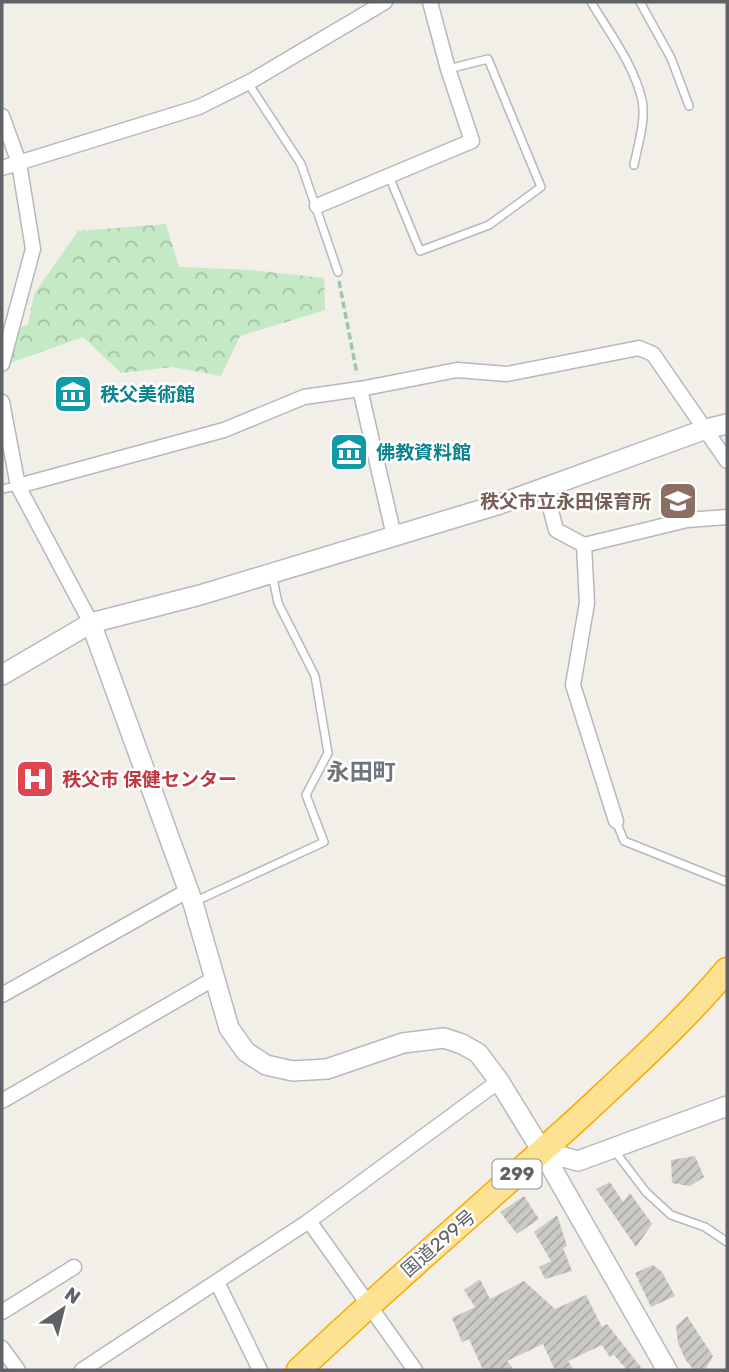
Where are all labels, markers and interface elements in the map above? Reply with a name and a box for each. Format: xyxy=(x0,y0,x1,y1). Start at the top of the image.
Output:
museum icon: 秩父美術館 xyxy=(52,373,94,415)
place label: 秩父美術館 xyxy=(100,383,195,406)
museum icon: 佛教資料館 xyxy=(328,431,370,473)
place label: 佛教資料館 xyxy=(376,441,471,464)
school or university icon: 秩父市立永田保育所 xyxy=(657,480,699,522)
place label: 秩父市立永田保育所 xyxy=(480,490,651,513)
hospital icon: 秩父市 保健センター xyxy=(14,758,56,800)
district label: 永田町 xyxy=(327,758,396,786)
place label: 秩父市 保健センター xyxy=(62,768,237,791)
road number: 299 xyxy=(492,1160,542,1189)
street label: 国道299号 xyxy=(397,1205,480,1282)
north arrow xyxy=(28,1274,98,1344)
text: N xyxy=(60,1282,85,1309)

